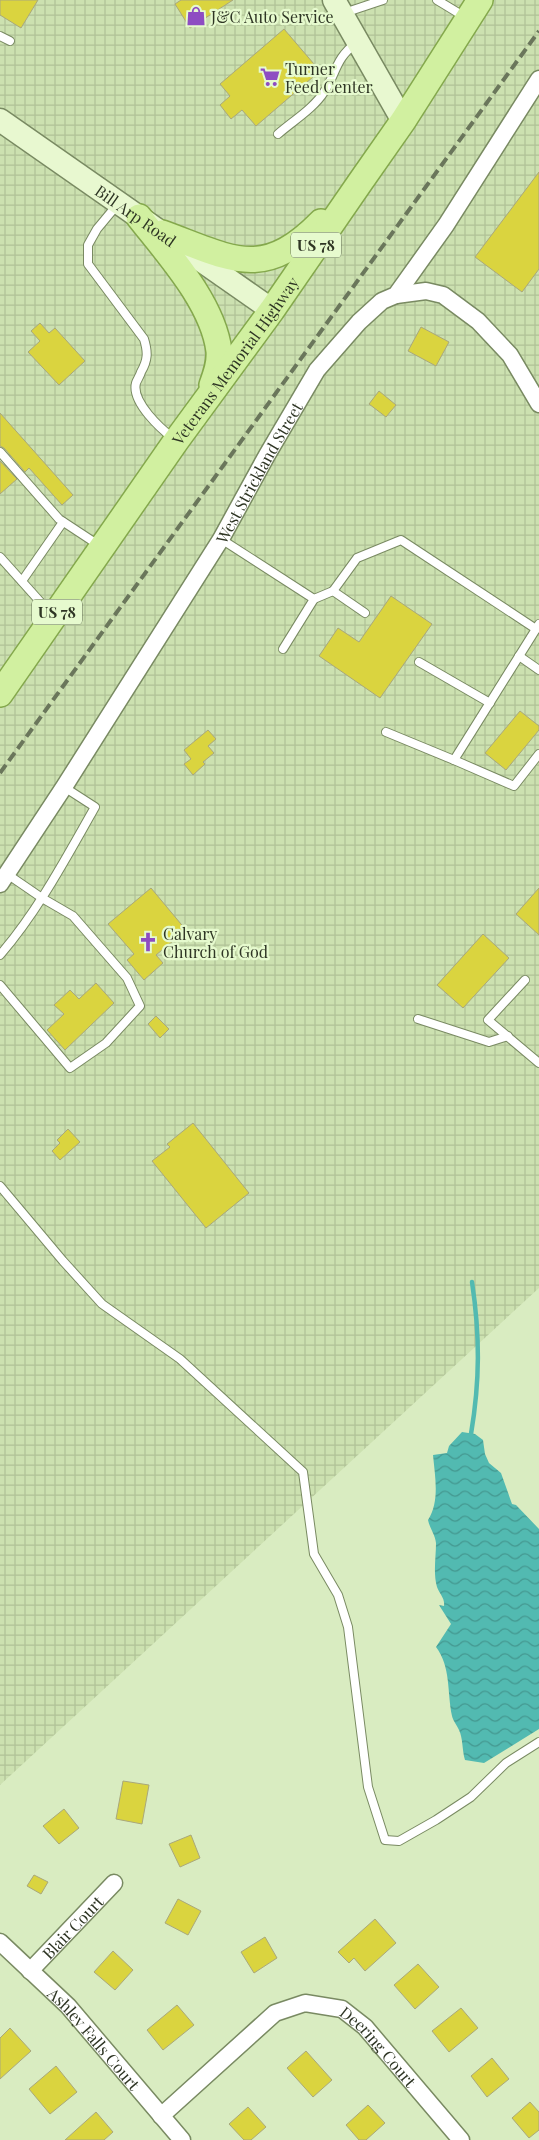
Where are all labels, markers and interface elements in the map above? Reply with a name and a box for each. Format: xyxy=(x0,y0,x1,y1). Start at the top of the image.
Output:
shop icon: J&C Auto Service xyxy=(185,5,207,27)
place label: J&C Auto Service xyxy=(210,6,334,27)
place label: Turner Feed Center xyxy=(285,58,373,97)
supermarket icon: Turner Feed Center xyxy=(259,66,281,88)
street label: Bill Arp Road xyxy=(91,180,181,251)
road number: US 78 xyxy=(291,232,341,258)
street label: Veterans Memorial Highway xyxy=(166,272,303,449)
street label: West Strickland Street xyxy=(210,398,307,548)
road number: US 78 xyxy=(32,600,82,624)
place label: Calvary Church of God xyxy=(163,923,268,962)
church icon: Calvary Church of God xyxy=(137,931,159,953)
street label: Blair Court xyxy=(37,1891,107,1963)
street label: Ashley Falls Court xyxy=(43,1982,145,2094)
street label: Deering Court xyxy=(336,2001,422,2091)

